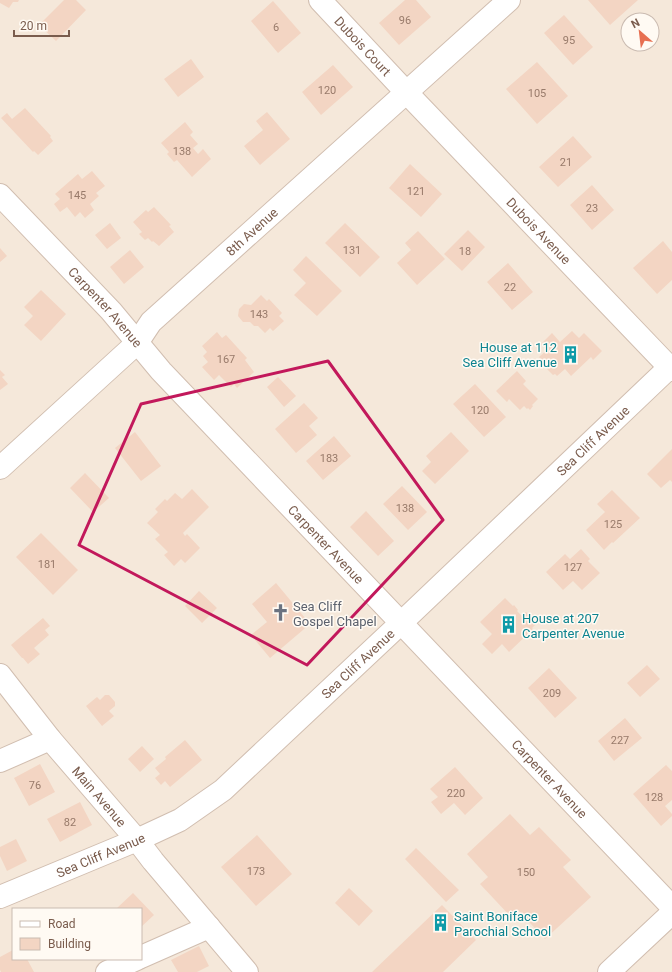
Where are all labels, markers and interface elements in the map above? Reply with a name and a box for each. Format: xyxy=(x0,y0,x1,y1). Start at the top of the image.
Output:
scale bar xyxy=(14,12,69,38)
north arrow xyxy=(620,12,660,52)
street label: Dubois Court xyxy=(332,13,394,79)
house number: 96 xyxy=(399,14,411,27)
text: N xyxy=(629,16,642,31)
text: 20 m xyxy=(20,19,47,33)
house number: 6 xyxy=(273,21,279,34)
house number: 95 xyxy=(563,34,575,47)
house number: 120 xyxy=(318,84,336,97)
house number: 105 xyxy=(528,87,546,100)
house number: 138 xyxy=(173,145,191,158)
house number: 21 xyxy=(560,156,572,169)
house number: 121 xyxy=(407,185,425,198)
house number: 145 xyxy=(68,189,86,202)
street label: Dubois Avenue xyxy=(504,194,574,267)
house number: 23 xyxy=(586,202,598,215)
street label: 8th Avenue xyxy=(223,204,281,259)
house number: 131 xyxy=(343,244,361,257)
house number: 18 xyxy=(459,245,471,258)
street label: Carpenter Avenue xyxy=(66,264,146,350)
house number: 22 xyxy=(504,281,516,294)
house number: 143 xyxy=(250,308,268,321)
place label: House at 112 Sea Cliff Avenue xyxy=(463,340,557,370)
building icon: House at 112 Sea Cliff Avenue xyxy=(560,344,580,364)
house number: 167 xyxy=(217,353,235,366)
street label: Sea Cliff Avenue xyxy=(553,402,632,479)
house number: 120 xyxy=(471,404,489,417)
house number: 183 xyxy=(320,452,338,465)
street label: Carpenter Avenue xyxy=(285,502,367,587)
house number: 138 xyxy=(396,502,414,515)
house number: 125 xyxy=(604,518,622,531)
house number: 181 xyxy=(38,558,56,571)
house number: 127 xyxy=(564,561,582,574)
place label: Sea Cliff Gospel Chapel xyxy=(293,599,377,629)
church icon: Sea Cliff Gospel Chapel xyxy=(270,603,290,623)
place label: House at 207 Carpenter Avenue xyxy=(522,611,625,641)
building icon: House at 207 Carpenter Avenue xyxy=(499,615,519,635)
street label: Sea Cliff Avenue xyxy=(318,626,397,701)
house number: 209 xyxy=(543,687,561,700)
house number: 227 xyxy=(611,734,629,747)
street label: Carpenter Avenue xyxy=(509,736,591,821)
street label: Main Avenue xyxy=(69,763,130,830)
house number: 76 xyxy=(29,779,41,792)
house number: 220 xyxy=(447,787,465,800)
house number: 128 xyxy=(645,791,663,804)
house number: 82 xyxy=(64,816,76,829)
street label: Sea Cliff Avenue xyxy=(54,830,147,880)
house number: 173 xyxy=(247,865,265,878)
house number: 150 xyxy=(517,866,535,879)
legend xyxy=(12,908,142,960)
place label: Saint Boniface Parochial School xyxy=(454,909,551,939)
building icon: Saint Boniface Parochial School xyxy=(431,913,451,933)
text: Road xyxy=(48,917,76,931)
text: Building xyxy=(48,937,91,951)

